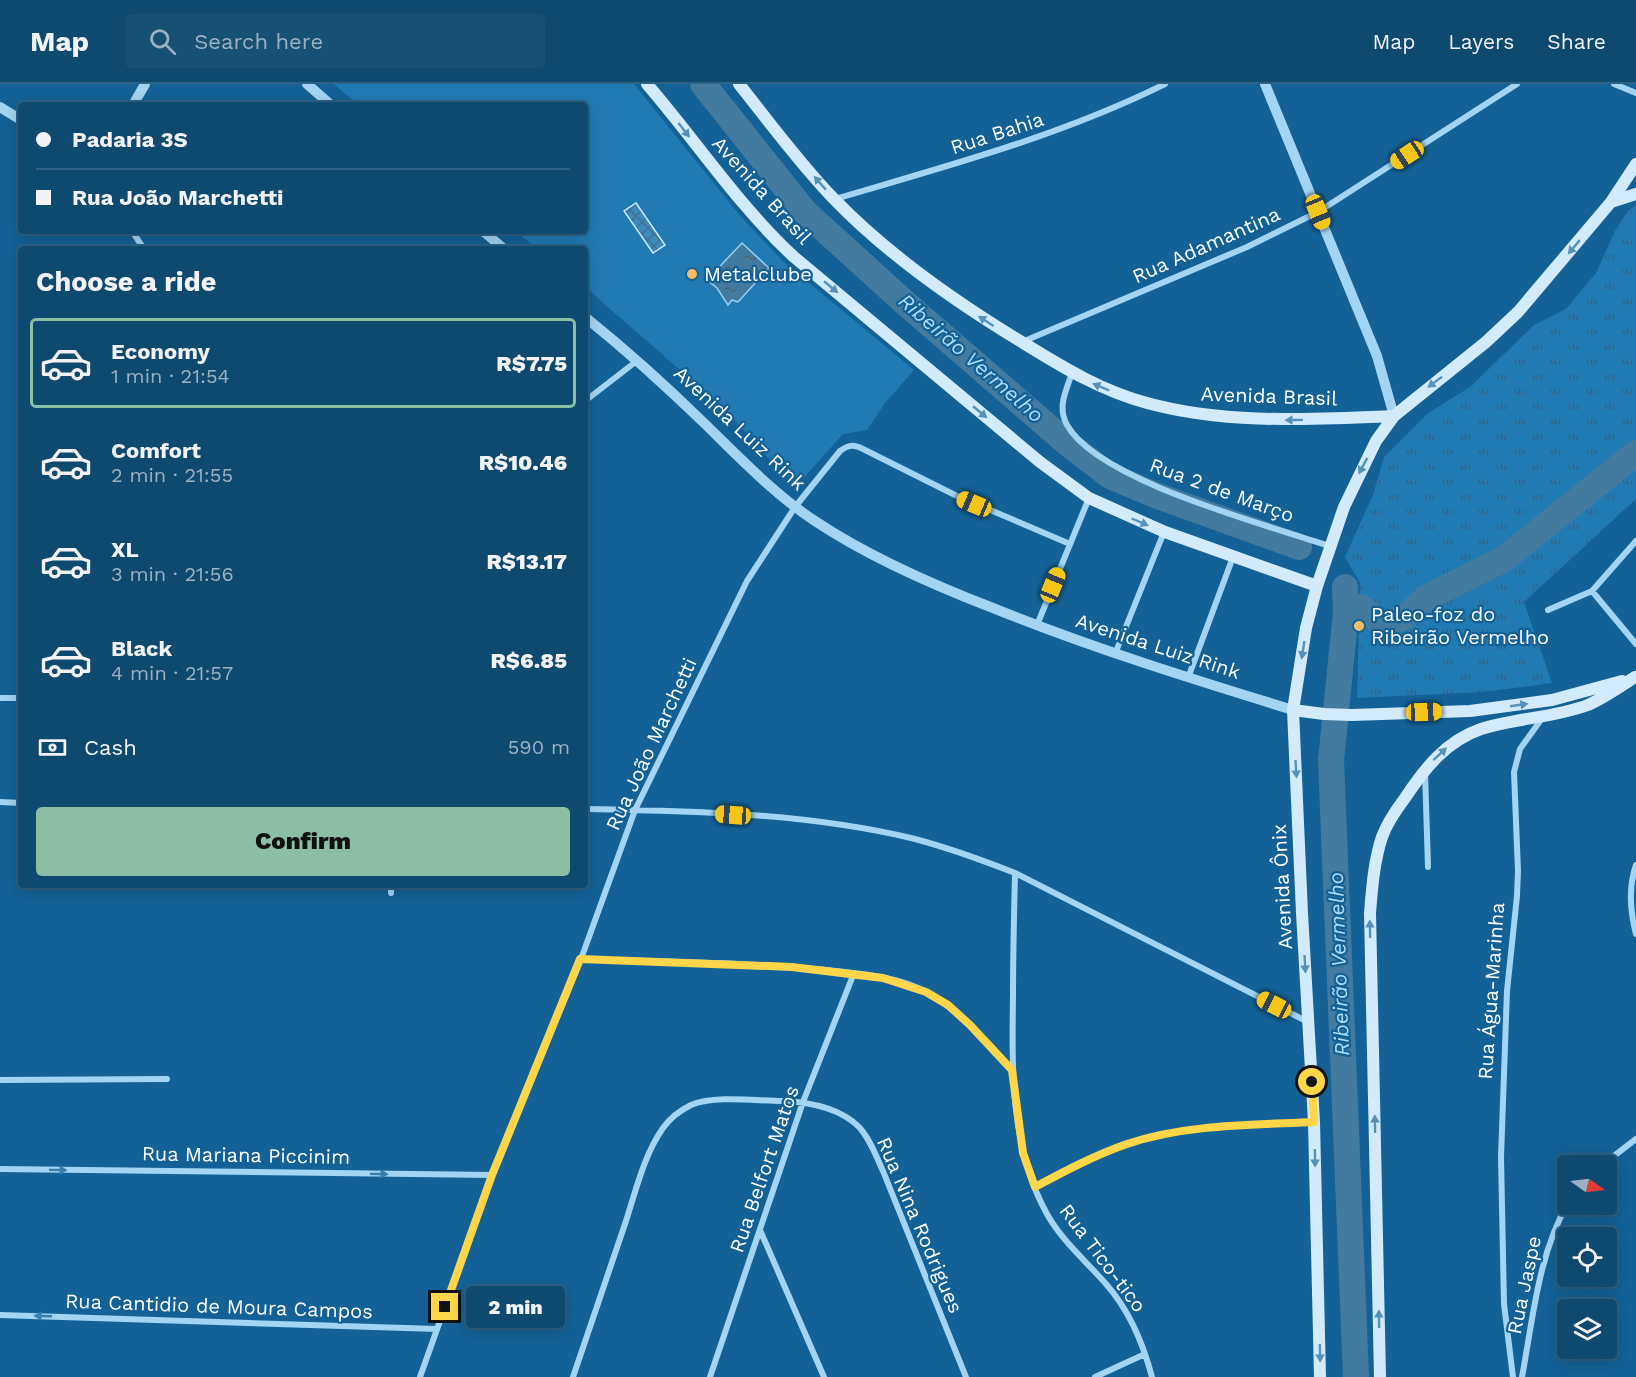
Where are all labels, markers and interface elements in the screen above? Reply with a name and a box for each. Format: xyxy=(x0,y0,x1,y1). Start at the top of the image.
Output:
search box xyxy=(125,14,545,68)
text: Map xyxy=(30,25,89,58)
icon: search xyxy=(146,25,179,58)
text: Search here xyxy=(194,29,323,54)
text: Map xyxy=(1372,29,1415,54)
text: Layers xyxy=(1448,29,1514,54)
text: Share xyxy=(1547,29,1606,54)
street label: Rua Bahia xyxy=(947,107,1047,159)
one-way arrow xyxy=(677,122,689,137)
text: Padaria 3S xyxy=(72,127,188,152)
street label: Avenida Brasil xyxy=(707,131,817,249)
car xyxy=(1387,138,1427,172)
one-way arrow xyxy=(814,176,827,191)
text: Rua João Marchetti xyxy=(72,185,283,210)
car xyxy=(1303,192,1333,232)
street label: Rua Adamantina xyxy=(1128,202,1284,288)
one-way arrow xyxy=(1568,239,1581,254)
place label: Metalclube xyxy=(704,262,812,286)
text: Choose a ride xyxy=(36,266,216,298)
marker: Metalclube xyxy=(685,267,699,281)
one-way arrow xyxy=(823,280,838,293)
water label: Ribeirão Vermelho xyxy=(894,288,1049,427)
one-way arrow xyxy=(978,315,994,326)
icon: car xyxy=(39,336,93,390)
text: Economy xyxy=(111,339,210,364)
text: R$7.75 xyxy=(496,351,567,376)
street label: Avenida Luiz Rink xyxy=(669,361,811,495)
text: 1 min · 21:54 xyxy=(111,364,230,388)
one-way arrow xyxy=(1427,376,1442,388)
one-way arrow xyxy=(1093,382,1110,391)
street label: Avenida Brasil xyxy=(1200,382,1338,410)
one-way arrow xyxy=(972,405,987,418)
one-way arrow xyxy=(1284,415,1303,424)
icon: car xyxy=(39,435,93,489)
text: Comfort xyxy=(111,438,201,463)
text: R$10.46 xyxy=(479,450,567,475)
street label: Rua 2 de Março xyxy=(1147,453,1297,527)
one-way arrow xyxy=(1359,457,1368,474)
text: 2 min · 21:55 xyxy=(111,463,233,487)
car xyxy=(954,489,994,519)
one-way arrow xyxy=(1131,518,1149,527)
icon: car xyxy=(39,534,93,588)
text: XL xyxy=(111,537,139,562)
text: R$13.17 xyxy=(486,549,567,574)
text: 3 min · 21:56 xyxy=(111,562,234,586)
car xyxy=(1038,565,1068,605)
place label: Paleo-foz do Ribeirão Vermelho xyxy=(1371,602,1549,649)
street label: Avenida Luiz Rink xyxy=(1073,608,1243,684)
marker: Paleo-foz do Ribeirão Vermelho xyxy=(1352,619,1366,633)
icon: car xyxy=(39,633,93,687)
text: Black xyxy=(111,636,172,661)
one-way arrow xyxy=(1298,641,1307,660)
text: R$6.85 xyxy=(491,648,567,673)
street label: Rua João Marchetti xyxy=(600,654,702,834)
text: 4 min · 21:57 xyxy=(111,661,233,685)
one-way arrow xyxy=(1510,700,1529,710)
car xyxy=(1406,702,1442,722)
icon: cash xyxy=(36,731,69,764)
text: Cash xyxy=(84,735,137,760)
text: 590 m xyxy=(508,735,570,759)
one-way arrow xyxy=(1433,747,1447,761)
one-way arrow xyxy=(1291,759,1300,778)
car xyxy=(714,805,752,825)
button: Confirm xyxy=(36,807,570,876)
street label: Avenida Ônix xyxy=(1267,824,1297,950)
water label: Ribeirão Vermelho xyxy=(1323,872,1354,1056)
street label: Rua Água-Marinha xyxy=(1473,902,1509,1080)
one-way arrow xyxy=(1365,919,1375,938)
one-way arrow xyxy=(1300,954,1309,973)
car xyxy=(1254,989,1294,1021)
route start xyxy=(1298,1068,1325,1095)
street label: Rua Belfort Matos xyxy=(724,1082,804,1256)
one-way arrow xyxy=(1370,1114,1379,1133)
street label: Rua Nina Rodrigues xyxy=(872,1133,968,1317)
street label: Rua Mariana Piccinim xyxy=(142,1141,350,1169)
one-way arrow xyxy=(1310,1149,1320,1168)
north arrow xyxy=(1557,1155,1617,1215)
map controls xyxy=(1557,1155,1617,1359)
one-way arrow xyxy=(49,1165,68,1175)
one-way arrow xyxy=(370,1169,389,1178)
street label: Rua Tico-tico xyxy=(1054,1199,1152,1317)
button: locate xyxy=(1557,1227,1617,1287)
street label: Rua Jaspe xyxy=(1502,1234,1546,1336)
callout: 2 min xyxy=(466,1286,565,1328)
street label: Rua Cantidio de Moura Campos xyxy=(65,1289,373,1323)
route end xyxy=(431,1293,458,1320)
text: 2 min xyxy=(488,1295,543,1319)
button: layers xyxy=(1557,1299,1617,1359)
one-way arrow xyxy=(1374,1309,1384,1328)
one-way arrow xyxy=(33,1311,52,1321)
one-way arrow xyxy=(1315,1344,1325,1363)

